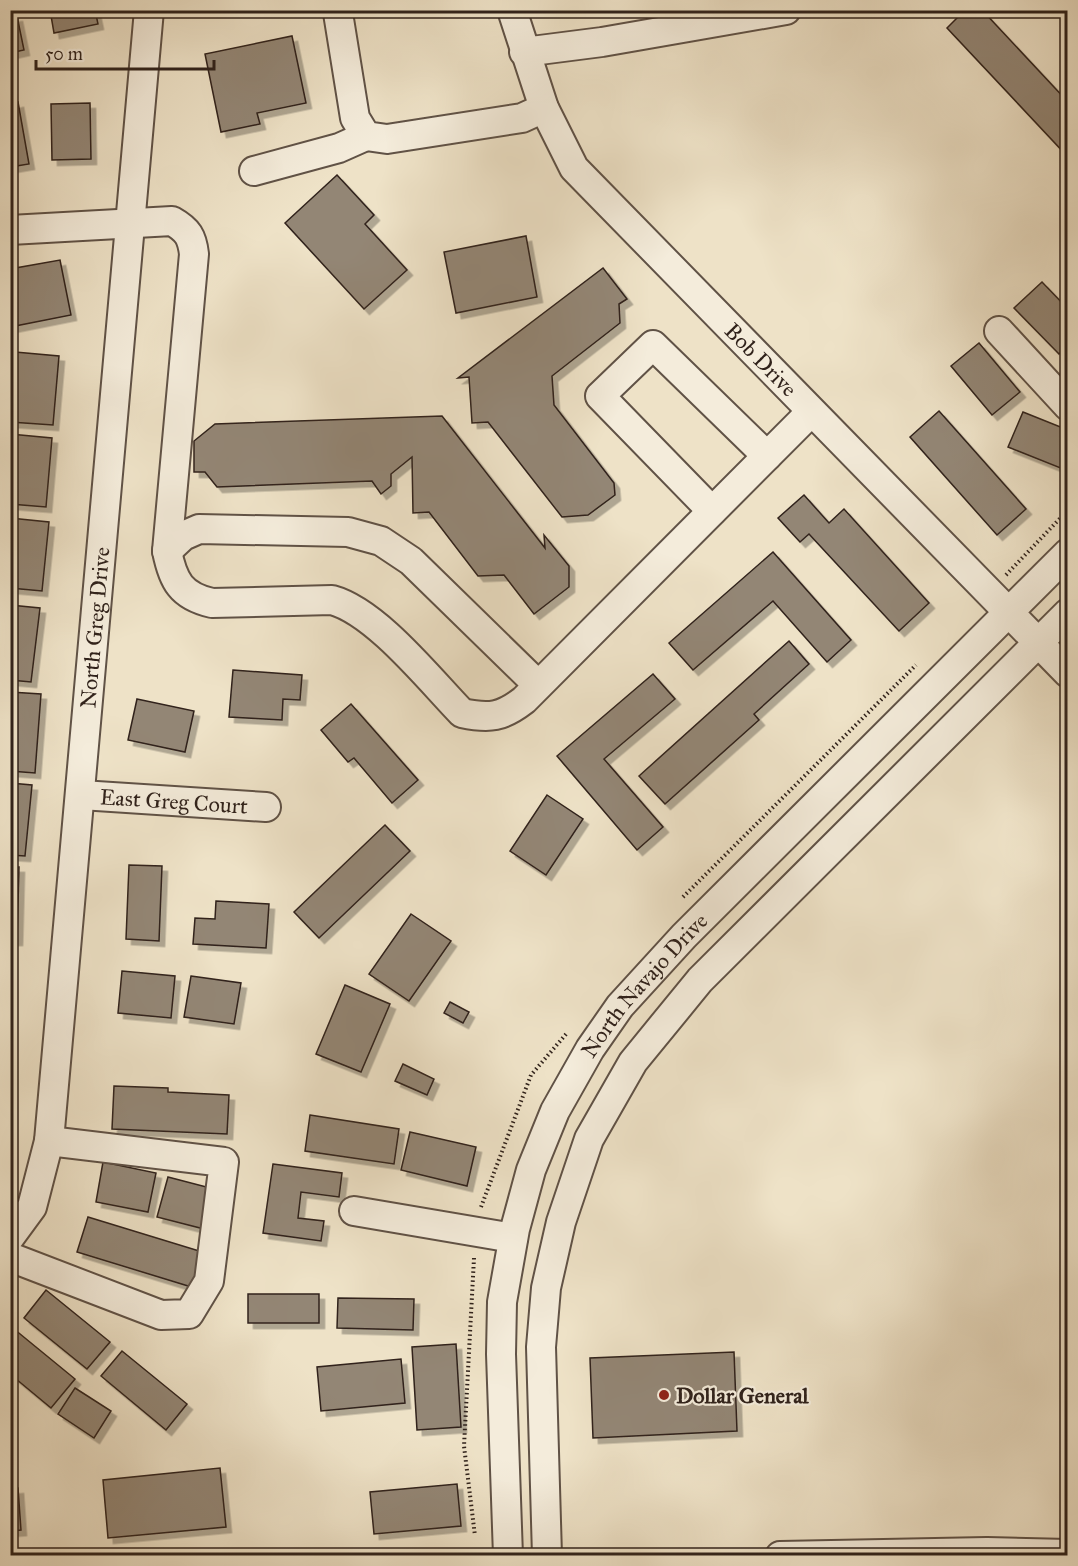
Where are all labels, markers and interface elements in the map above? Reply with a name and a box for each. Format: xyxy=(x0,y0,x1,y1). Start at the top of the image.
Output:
scale bar xyxy=(36,33,214,71)
text: 50 m xyxy=(45,43,83,65)
street label: Bob Drive xyxy=(719,317,803,402)
street label: North Greg Drive xyxy=(74,546,115,709)
street label: East Greg Court xyxy=(99,783,249,819)
street label: North Navajo Drive xyxy=(575,907,713,1063)
place label: Dollar General xyxy=(676,1382,810,1409)
marker: Dollar General xyxy=(657,1388,671,1402)

